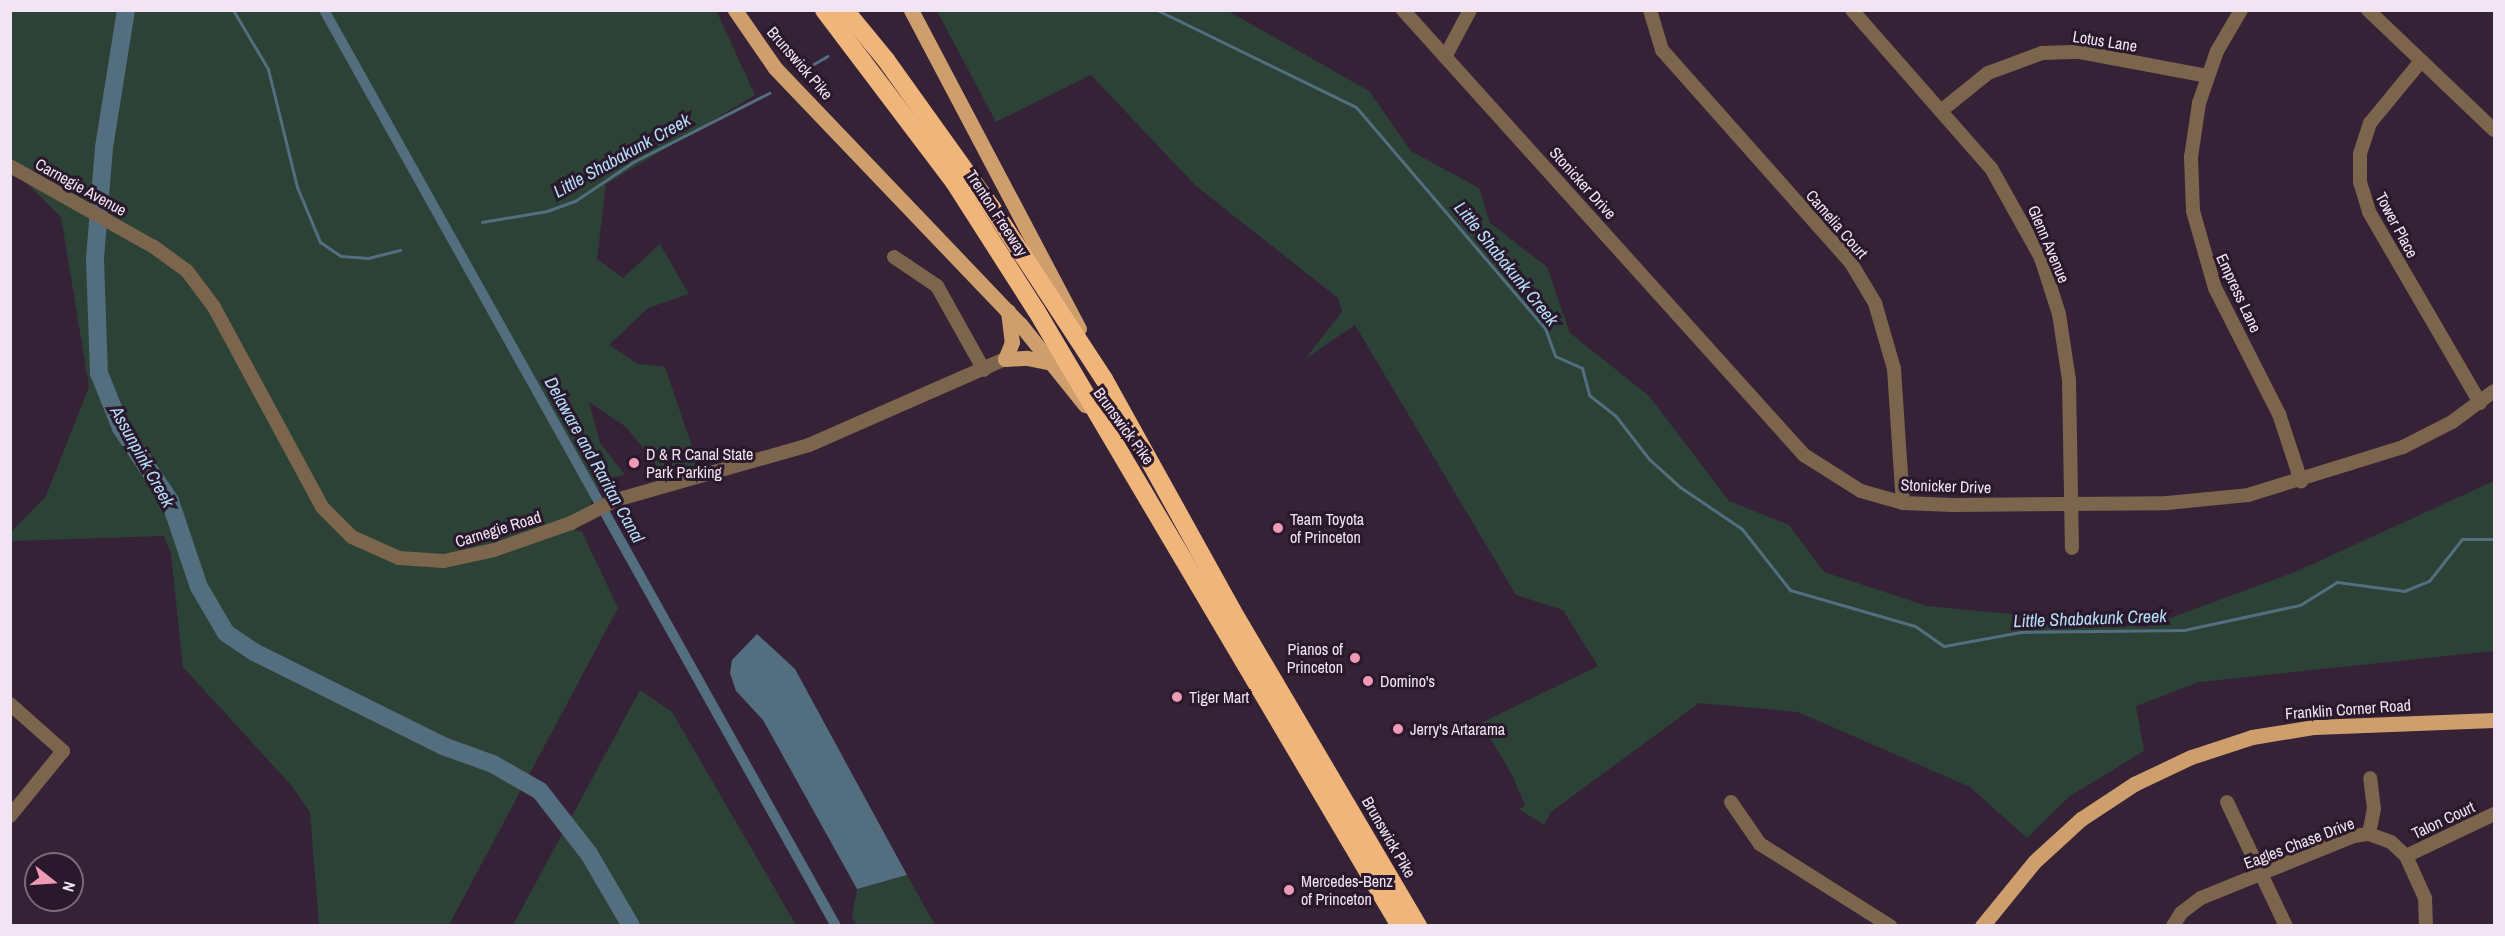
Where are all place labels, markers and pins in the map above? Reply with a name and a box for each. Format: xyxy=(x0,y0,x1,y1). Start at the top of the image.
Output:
place label: D & R Canal State Park Parking xyxy=(646,444,753,482)
marker: D & R Canal State Park Parking xyxy=(627,456,641,470)
place label: Team Toyota of Princeton xyxy=(1290,509,1364,547)
marker: Team Toyota of Princeton xyxy=(1271,521,1285,535)
place label: Pianos of Princeton xyxy=(1287,639,1343,677)
marker: Pianos of Princeton xyxy=(1348,651,1362,665)
place label: Domino's xyxy=(1380,671,1435,691)
marker: Domino's xyxy=(1361,674,1375,688)
place label: Tiger Mart xyxy=(1189,687,1249,707)
marker: Tiger Mart xyxy=(1170,690,1184,704)
place label: Jerry's Artarama xyxy=(1410,719,1506,739)
marker: Jerry's Artarama xyxy=(1391,722,1405,736)
place label: Mercedes-Benz of Princeton xyxy=(1301,871,1393,909)
marker: Mercedes-Benz of Princeton xyxy=(1282,883,1296,897)

